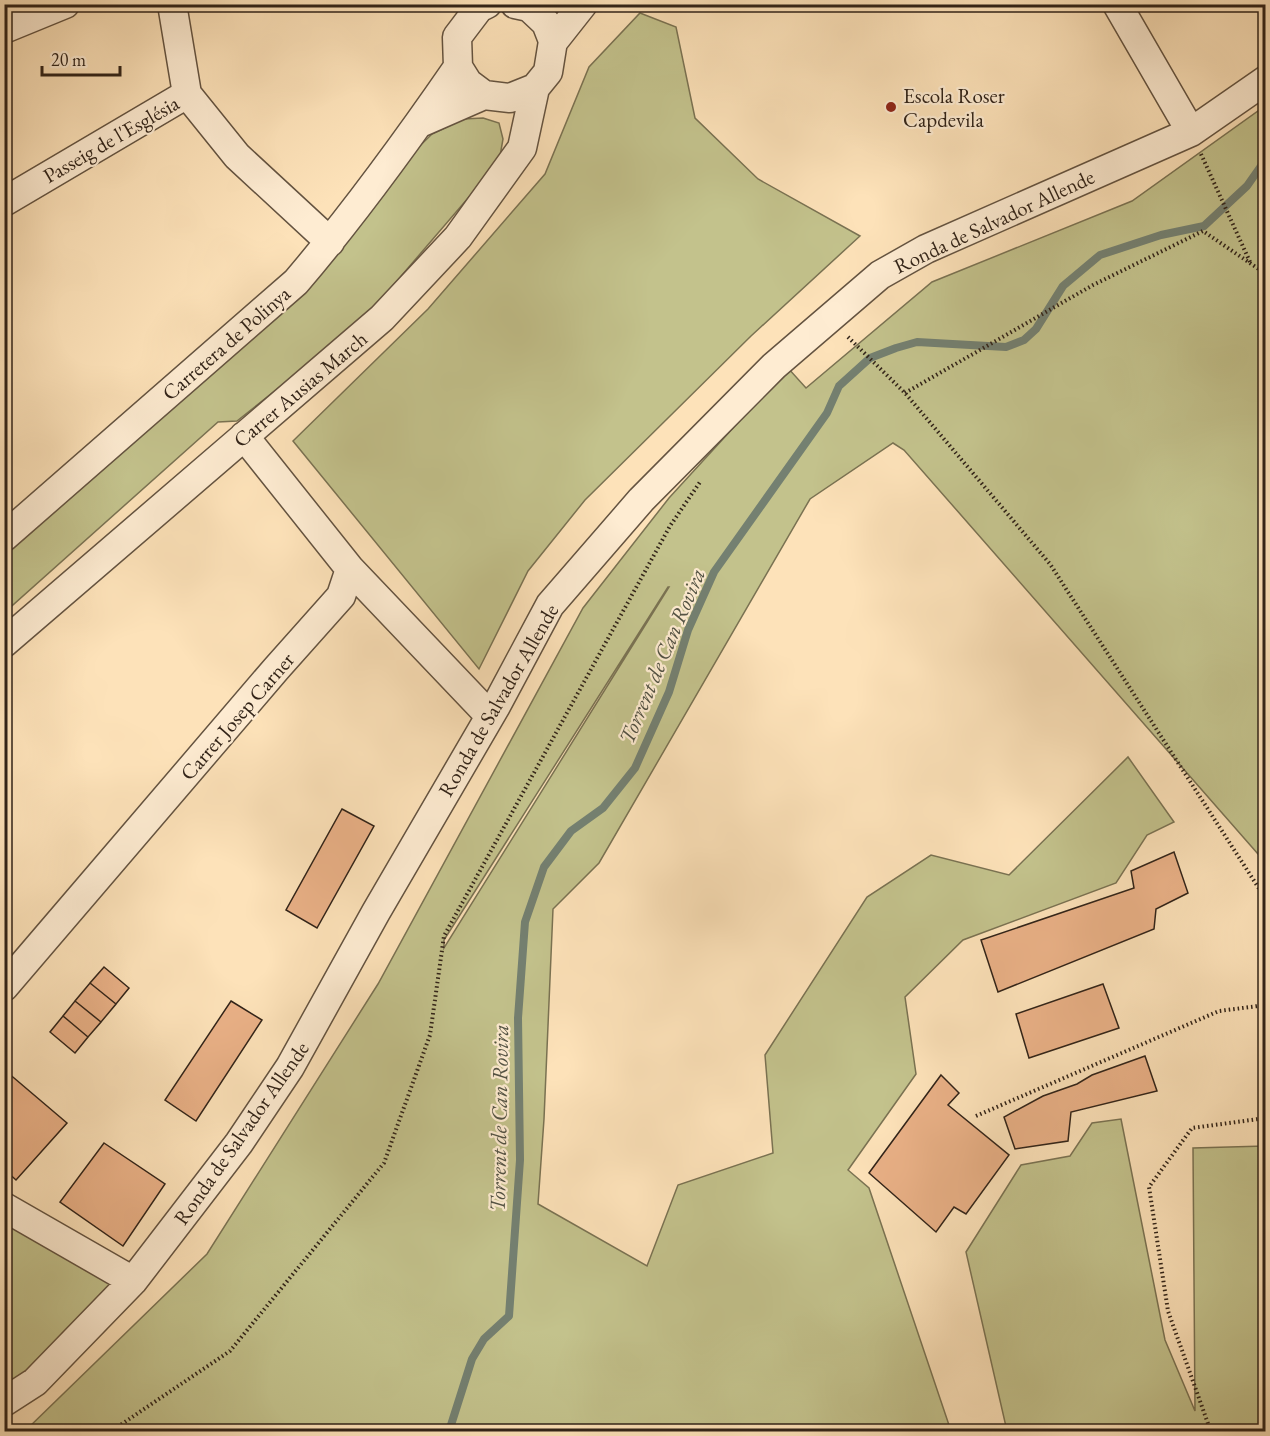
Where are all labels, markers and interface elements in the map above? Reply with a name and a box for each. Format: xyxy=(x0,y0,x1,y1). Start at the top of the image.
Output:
scale bar xyxy=(42,39,120,77)
text: 20 m xyxy=(51,48,86,71)
place label: Escola Roser Capdevila xyxy=(903,82,1005,133)
street label: Passeig de l'Església xyxy=(38,89,184,189)
marker: Escola Roser Capdevila xyxy=(884,100,898,114)
street label: Ronda de Salvador Allende xyxy=(889,163,1099,279)
street label: Carretera de Polinya xyxy=(156,280,296,406)
street label: Carrer Ausias March xyxy=(227,325,373,453)
water label: Torrent de Can Rovira xyxy=(612,564,712,748)
street label: Ronda de Salvador Allende xyxy=(432,599,564,801)
street label: Carrer Josep Carner xyxy=(174,646,300,786)
water label: Torrent de Can Rovira xyxy=(483,1024,515,1212)
street label: Ronda de Salvador Allende xyxy=(167,1036,315,1230)

